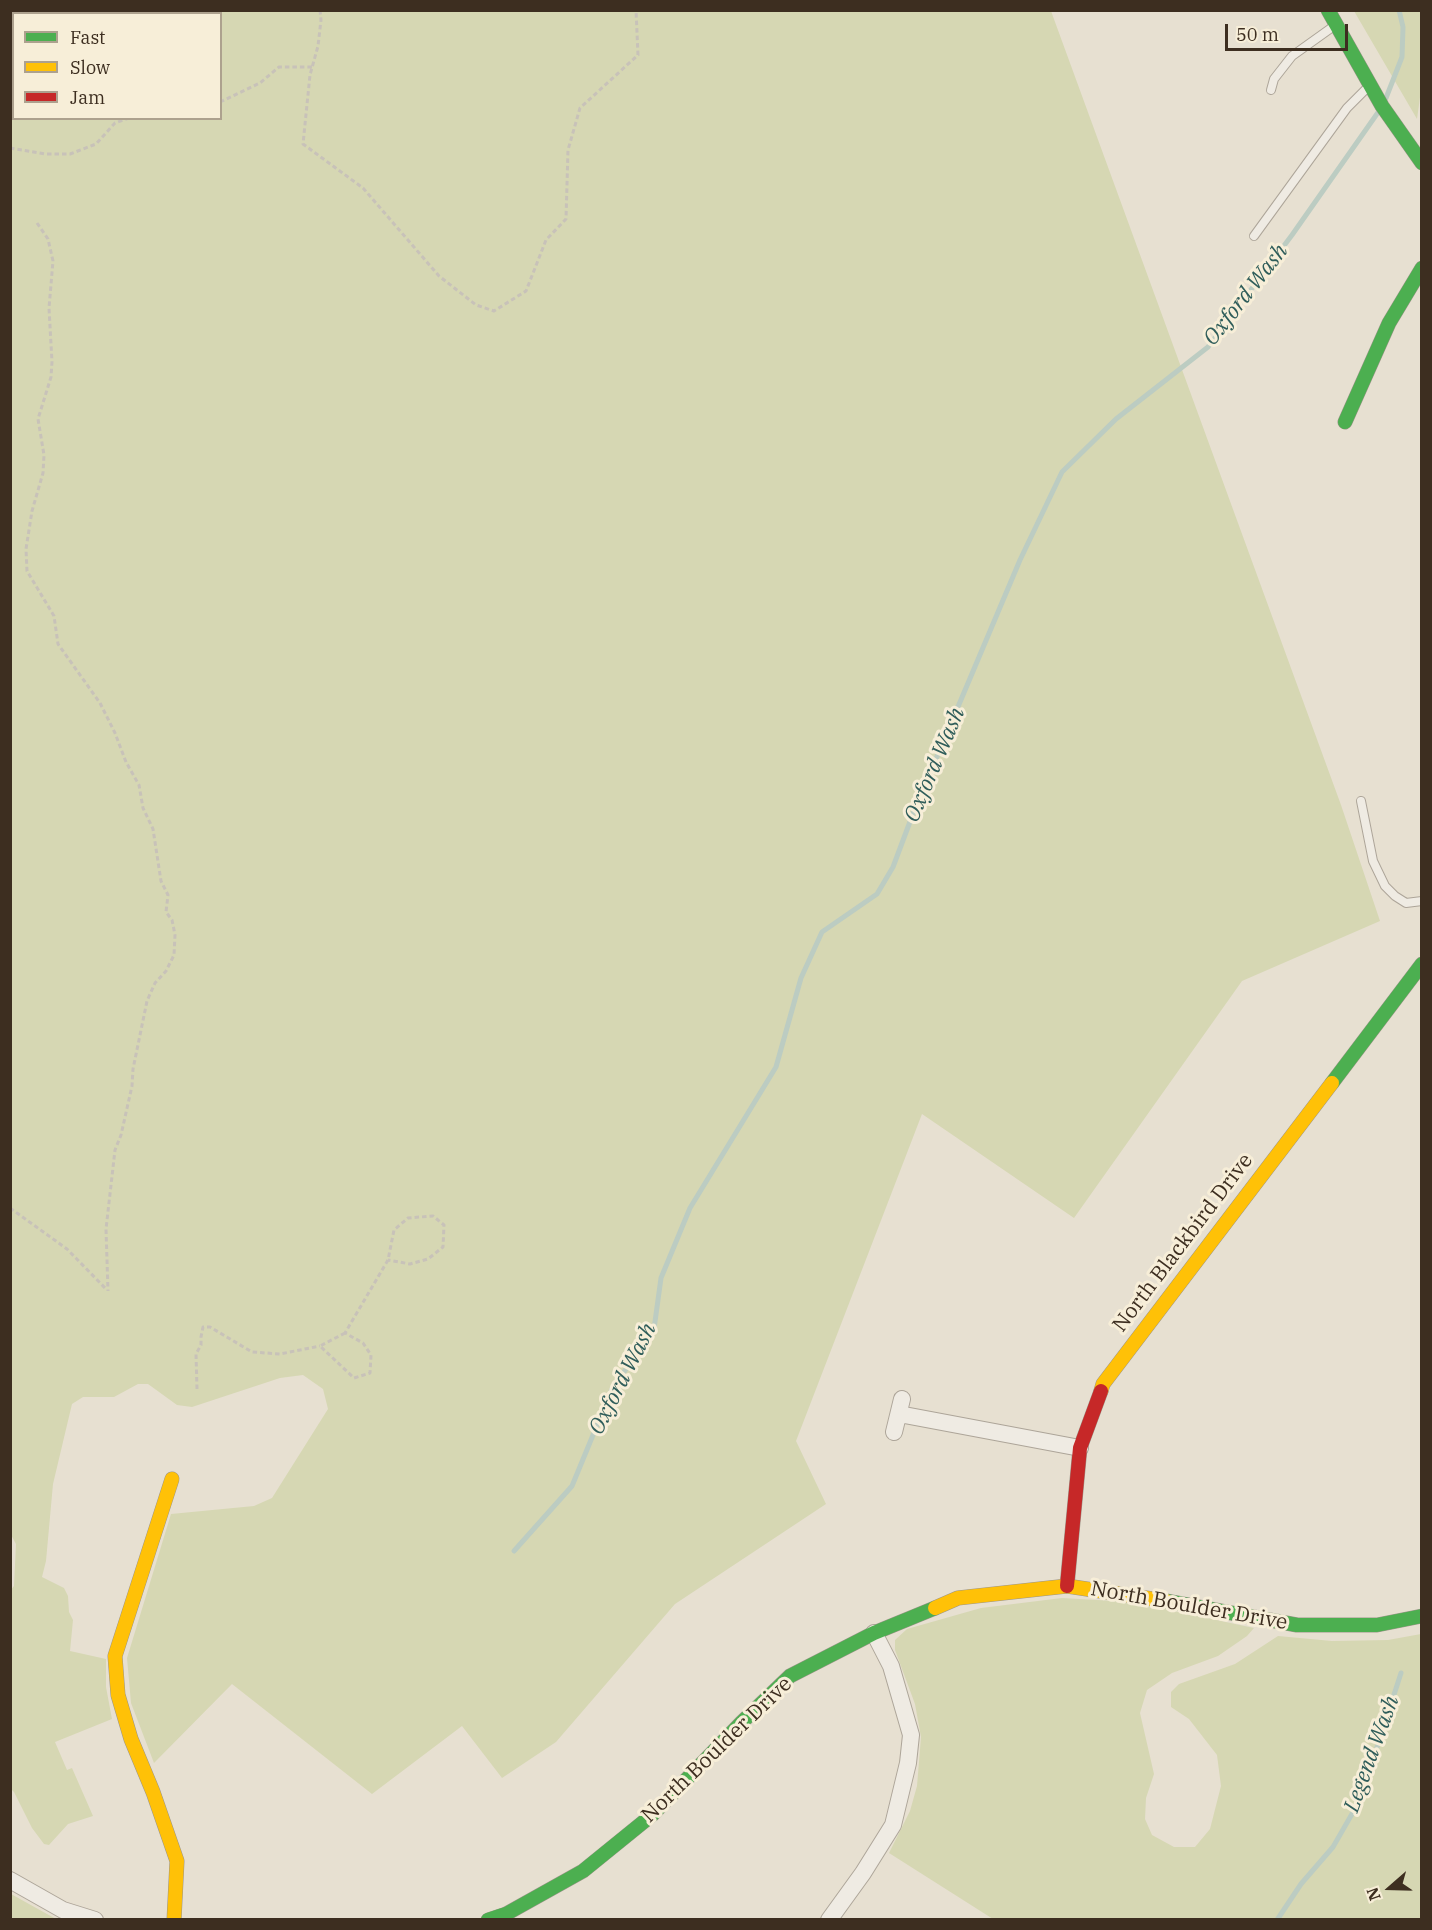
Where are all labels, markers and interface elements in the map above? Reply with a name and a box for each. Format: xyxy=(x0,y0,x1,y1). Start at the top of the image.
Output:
legend xyxy=(12,12,222,120)
scale bar xyxy=(1228,12,1351,50)
text: 50 m xyxy=(1236,23,1279,46)
text: Fast xyxy=(70,26,105,49)
text: Slow xyxy=(70,56,110,79)
text: Jam xyxy=(70,86,105,109)
water label: Oxford Wash xyxy=(1198,239,1294,351)
water label: Oxford Wash xyxy=(899,704,971,826)
street label: North Blackbird Drive xyxy=(1108,1149,1258,1337)
water label: Oxford Wash xyxy=(584,1319,662,1439)
street label: North Boulder Drive xyxy=(1089,1576,1289,1636)
street label: North Boulder Drive xyxy=(637,1672,797,1828)
water label: Legend Wash xyxy=(1339,1692,1405,1816)
north arrow xyxy=(1360,1858,1420,1918)
text: N xyxy=(1362,1885,1385,1904)

